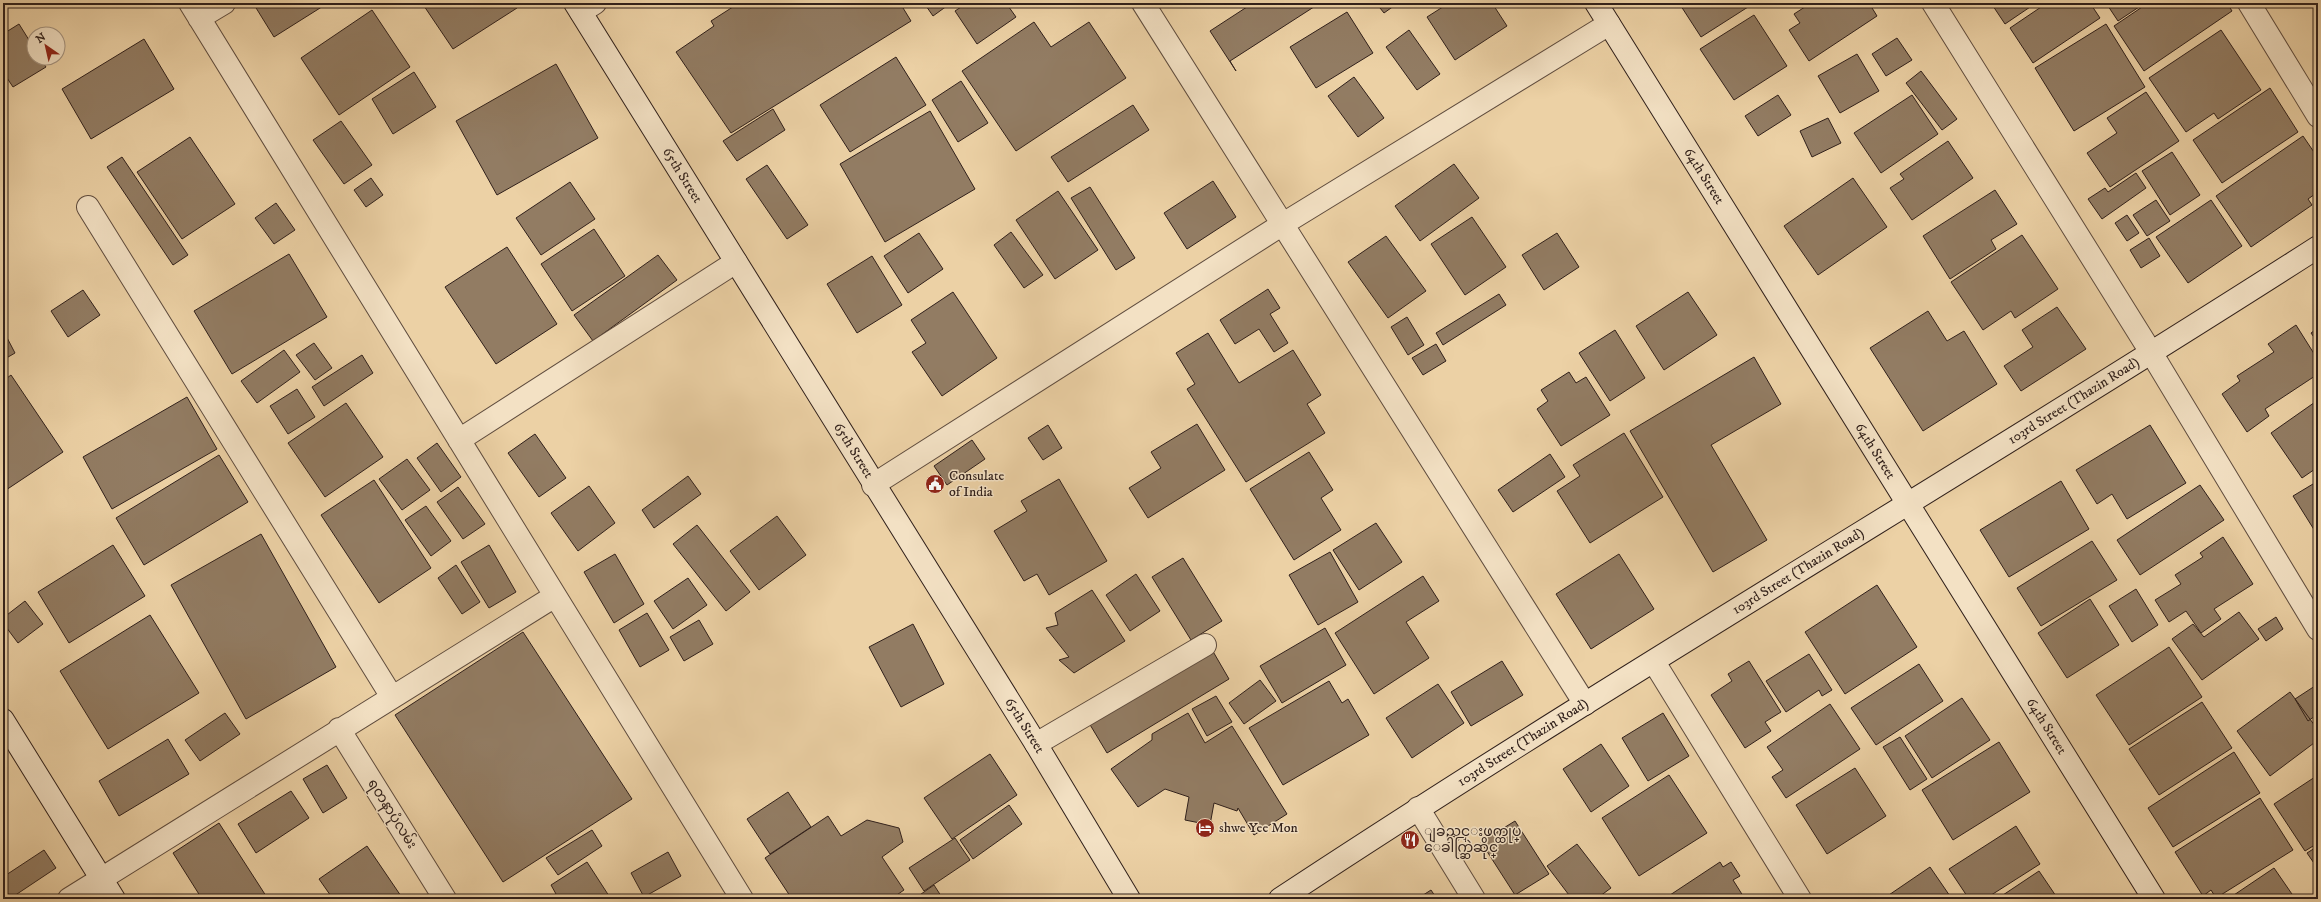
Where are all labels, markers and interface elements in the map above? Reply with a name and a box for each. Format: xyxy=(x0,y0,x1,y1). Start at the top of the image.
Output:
north arrow xyxy=(26,26,66,66)
text: N xyxy=(33,30,49,47)
street label: 65th Street xyxy=(658,144,707,207)
street label: 64th Street xyxy=(1679,145,1728,208)
street label: 103rd Street (Thazin Road) xyxy=(2005,353,2143,449)
street label: 65th Street xyxy=(829,419,878,482)
street label: 64th Street xyxy=(1851,420,1900,483)
place label: Consulate of India xyxy=(949,467,1005,501)
public building icon: Consulate of India xyxy=(924,473,946,495)
street label: 103rd Street (Thazin Road) xyxy=(1729,524,1868,619)
street label: 65th Street xyxy=(1000,694,1049,757)
street label: 103rd Street (Thazin Road) xyxy=(1454,694,1592,791)
street label: 64th Street xyxy=(2022,695,2071,758)
street label: ရတနာပုံလမ်း xyxy=(362,775,422,853)
hotel icon: shwe Yee Mon xyxy=(1194,817,1216,839)
place label: shwe Yee Mon xyxy=(1219,819,1299,837)
place label: ျခည္လင္းဖက္ထုပ္ ေခါက္ဆြဲဆိုင္ xyxy=(1424,823,1521,859)
restaurant icon: ျခည္လင္းဖက္ထုပ္ ေခါက္ဆြဲဆိုင္ xyxy=(1399,829,1421,851)

